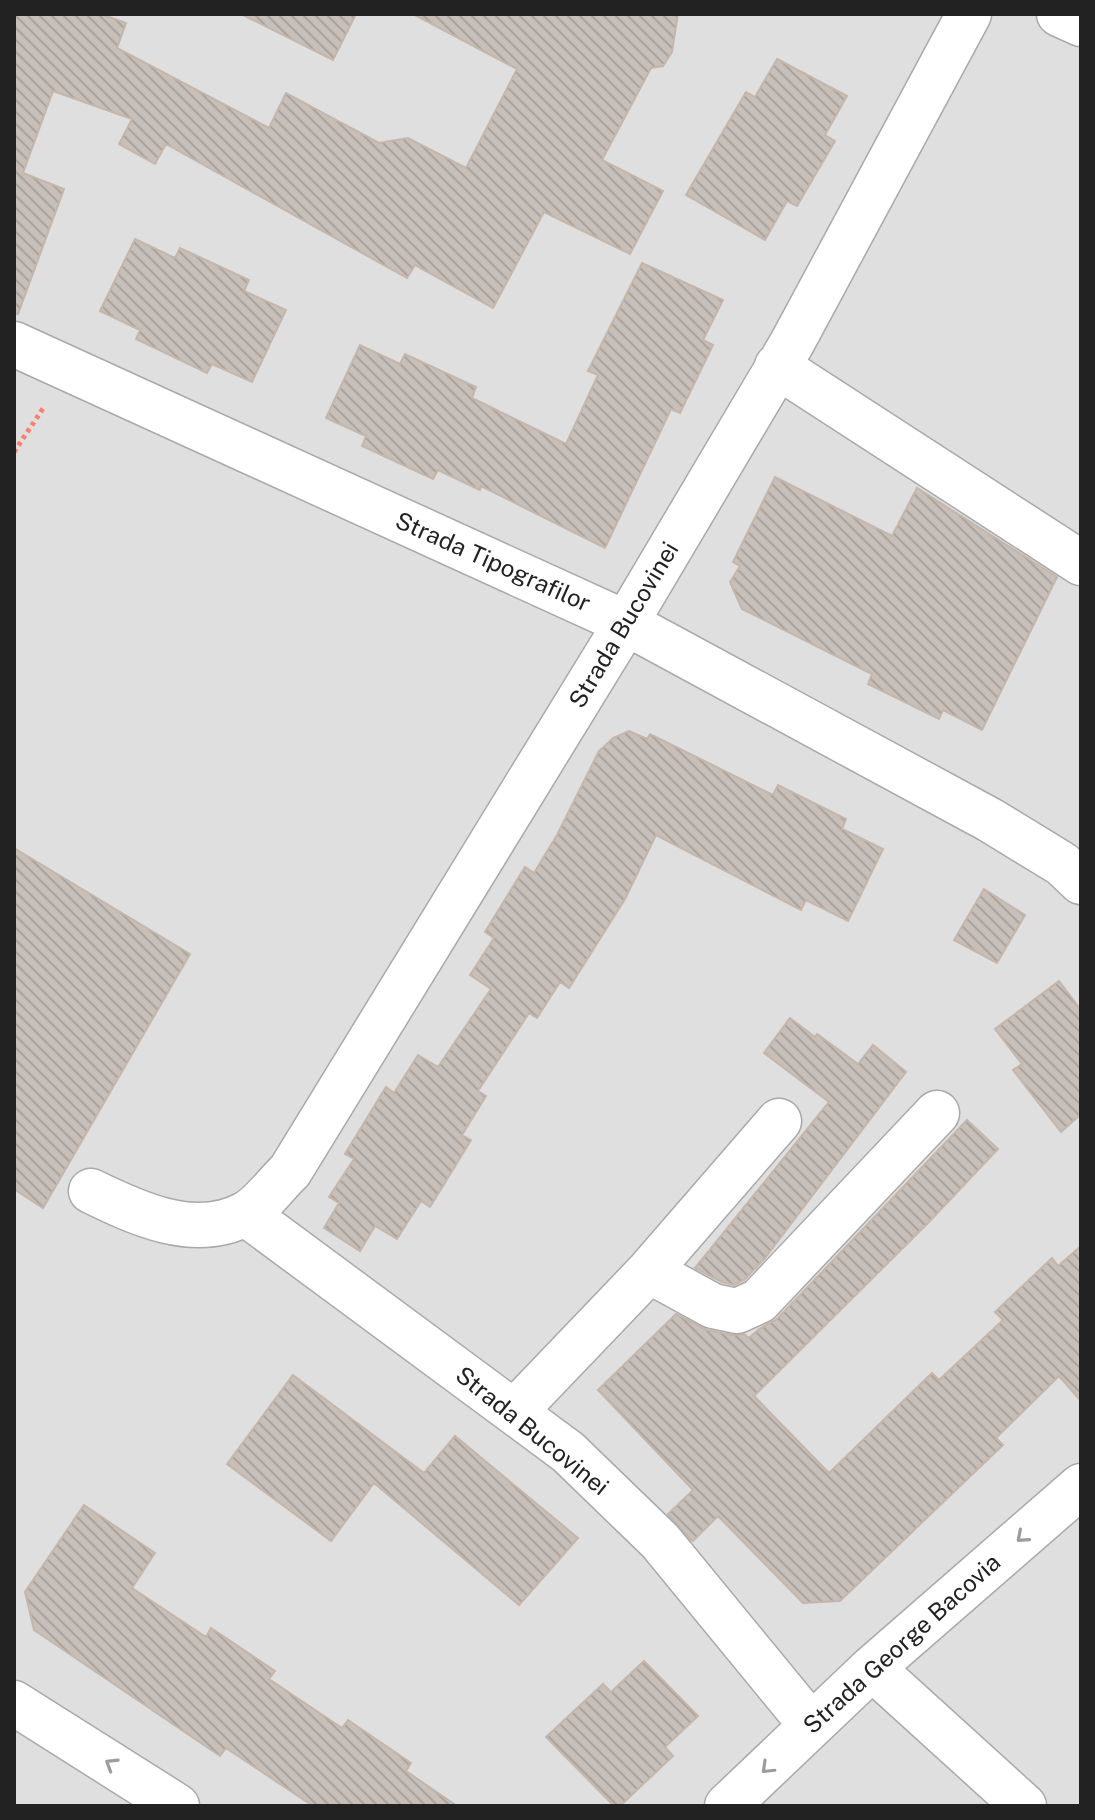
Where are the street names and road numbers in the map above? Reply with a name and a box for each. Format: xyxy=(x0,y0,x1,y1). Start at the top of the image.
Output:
street label: Strada Tipografilor xyxy=(392,505,595,617)
street label: Strada Bucovinei xyxy=(563,536,684,712)
street label: Strada Bucovinei xyxy=(451,1360,615,1500)
street label: Strada George Bacovia xyxy=(797,1547,1005,1739)

